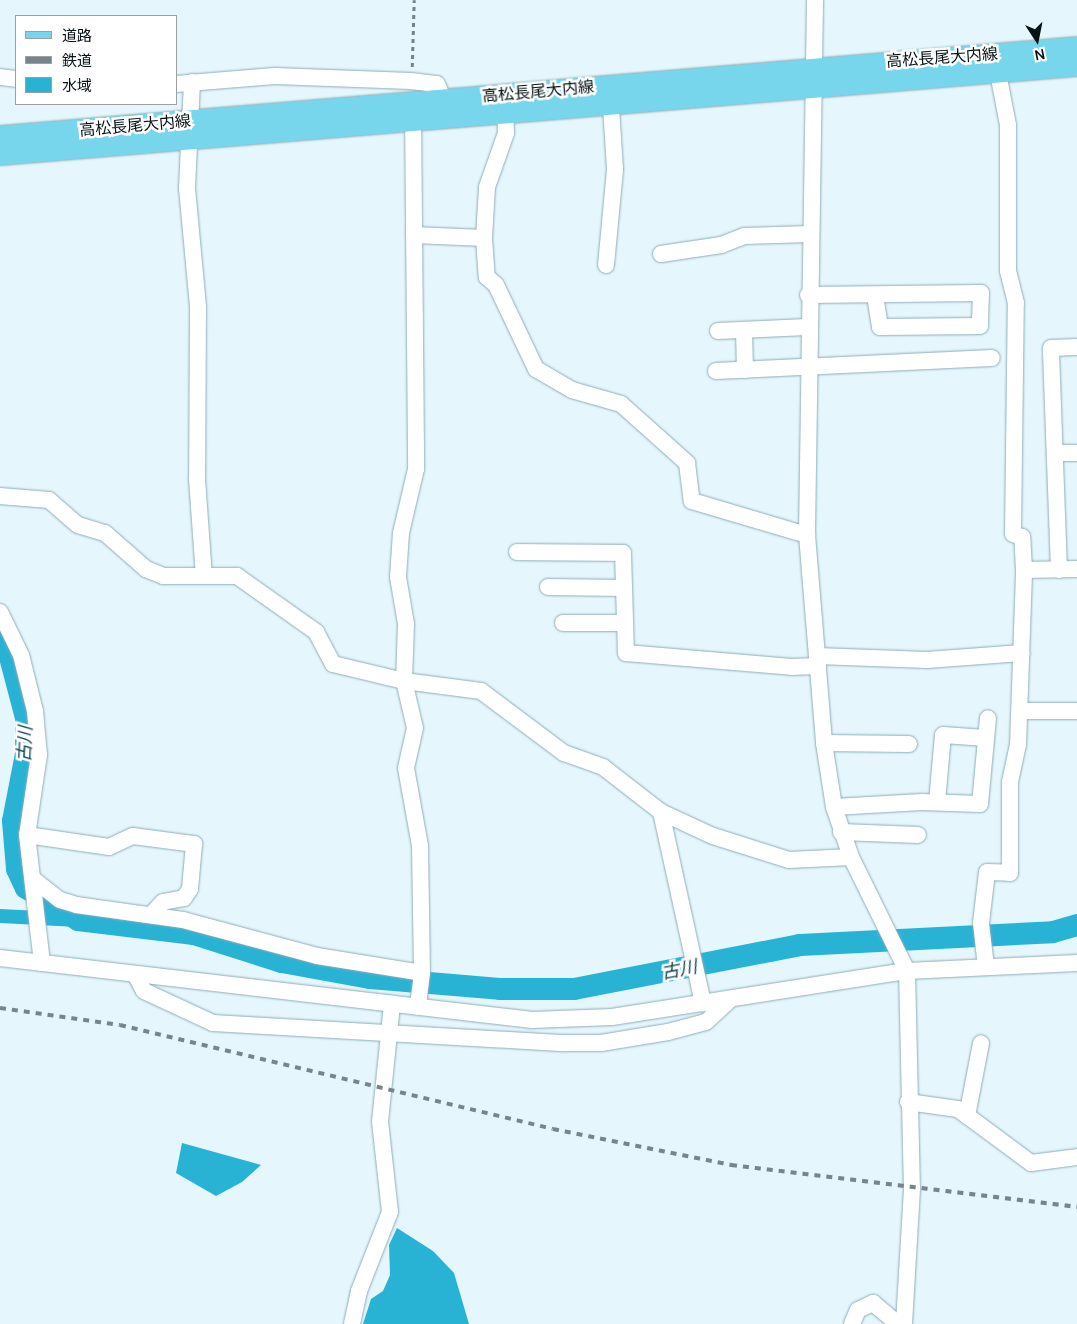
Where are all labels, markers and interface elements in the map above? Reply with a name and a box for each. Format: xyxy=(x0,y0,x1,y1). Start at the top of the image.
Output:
legend xyxy=(15,15,178,105)
north arrow xyxy=(1012,15,1062,65)
text: 道路 xyxy=(62,25,92,46)
street label: 高松長尾大内線 xyxy=(885,44,999,70)
text: N xyxy=(1033,45,1047,66)
text: 鉄道 xyxy=(62,50,92,71)
text: 水域 xyxy=(62,75,92,96)
street label: 高松長尾大内線 xyxy=(481,77,595,105)
street label: 高松長尾大内線 xyxy=(78,111,192,139)
water label: 古川 xyxy=(12,725,36,763)
water label: 古川 xyxy=(659,955,699,983)

